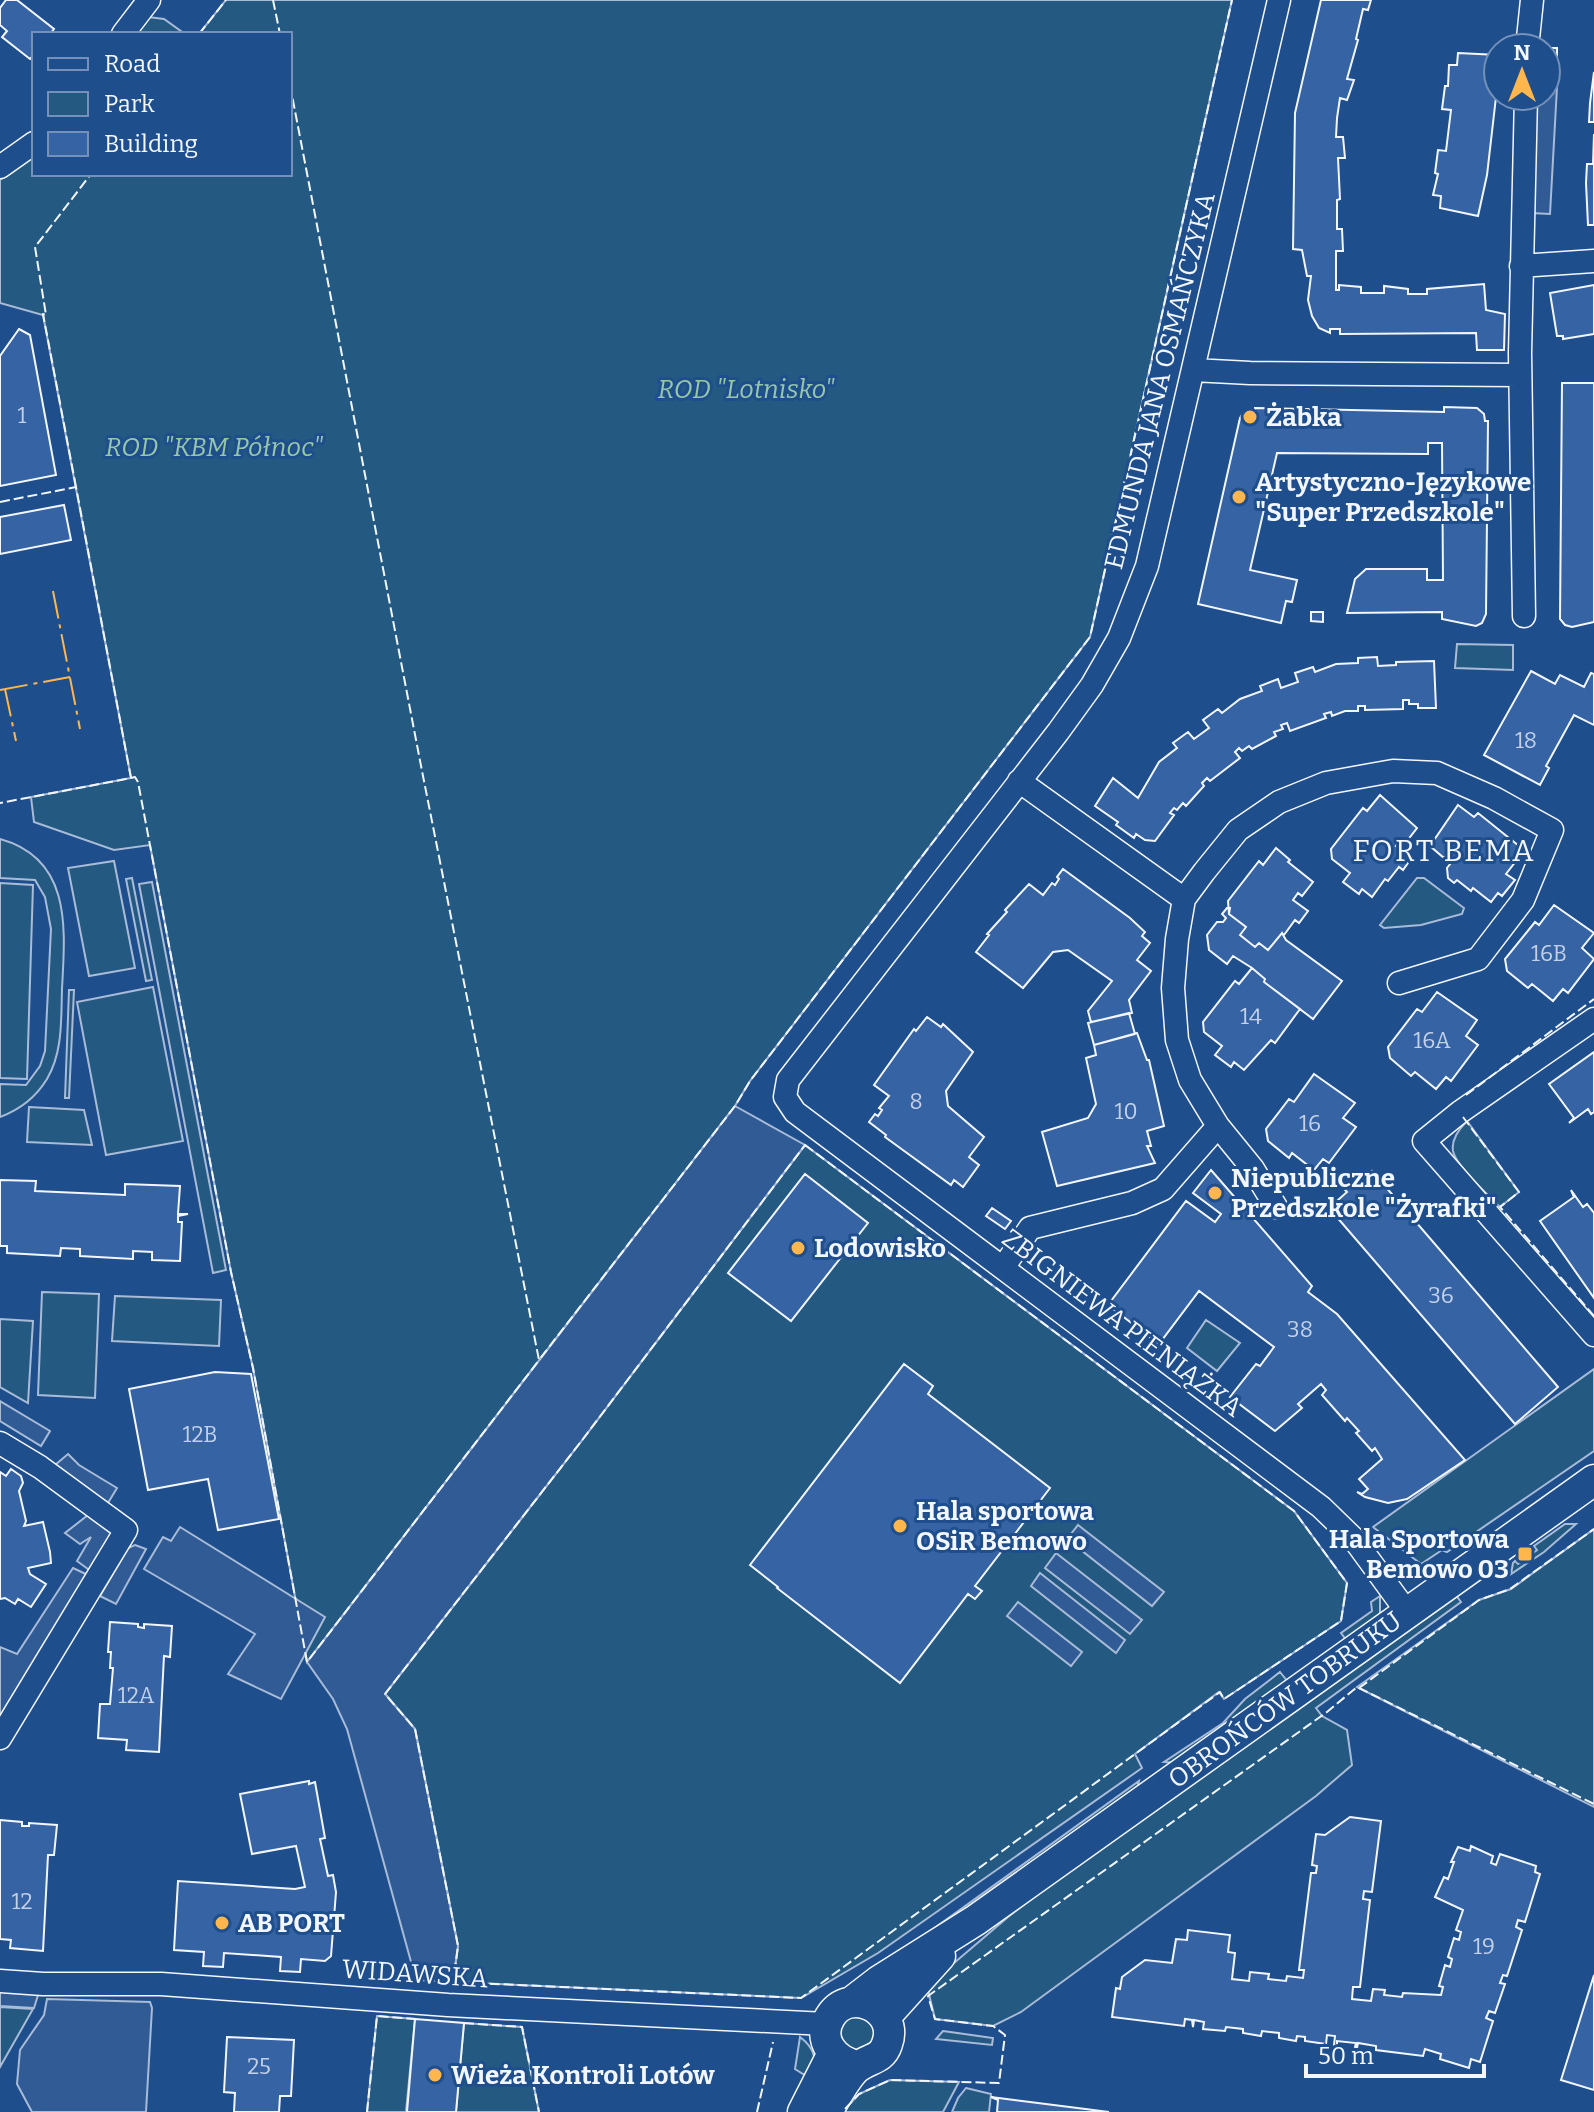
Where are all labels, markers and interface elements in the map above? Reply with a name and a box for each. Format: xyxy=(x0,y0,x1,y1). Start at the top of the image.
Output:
legend xyxy=(32,32,292,176)
north arrow xyxy=(1482,32,1562,112)
text: N xyxy=(1514,39,1531,66)
text: Road xyxy=(104,50,160,78)
text: Park xyxy=(104,90,155,118)
text: Building xyxy=(104,130,198,158)
street label: EDMUNDA JANA OSMAŃCZYKA xyxy=(1098,189,1222,573)
park label: ROD "Lotnisko" xyxy=(657,374,835,405)
house number: 1 xyxy=(18,402,27,429)
place label: Żabka xyxy=(1266,402,1342,433)
marker: Żabka xyxy=(1241,408,1259,426)
park label: ROD "KBM Północ" xyxy=(105,432,323,463)
place label: Artystyczno-Językowe "Super Przedszkole" xyxy=(1255,467,1531,528)
marker: Artystyczno-Językowe "Super Przedszkole" xyxy=(1230,488,1248,506)
house number: 18 xyxy=(1515,727,1537,754)
district label: FORT BEMA xyxy=(1352,833,1536,869)
house number: 16B xyxy=(1531,940,1567,967)
house number: 14 xyxy=(1240,1003,1262,1030)
house number: 16A xyxy=(1413,1027,1451,1054)
house number: 8 xyxy=(909,1088,923,1115)
house number: 10 xyxy=(1114,1098,1138,1125)
house number: 16 xyxy=(1299,1110,1321,1137)
place label: Niepubliczne Przedszkole "Żyrafki" xyxy=(1231,1163,1497,1224)
marker: Niepubliczne Przedszkole "Żyrafki" xyxy=(1206,1184,1224,1202)
street label: ZBIGNIEWA PIENIĄŻKA xyxy=(996,1223,1249,1424)
place label: Lodowisko xyxy=(814,1233,946,1264)
marker: Lodowisko xyxy=(789,1239,807,1257)
house number: 36 xyxy=(1428,1282,1454,1309)
house number: 38 xyxy=(1287,1316,1313,1343)
house number: 12B xyxy=(182,1421,218,1448)
place label: Hala sportowa OSiR Bemowo xyxy=(916,1496,1094,1557)
marker: Hala sportowa OSiR Bemowo xyxy=(891,1517,909,1535)
place label: Hala Sportowa Bemowo 03 xyxy=(1329,1524,1509,1585)
marker: Hala Sportowa Bemowo 03 xyxy=(1516,1545,1534,1563)
street label: OBROŃCÓW TOBRUKU xyxy=(1162,1605,1408,1795)
house number: 12A xyxy=(118,1682,155,1709)
house number: 12 xyxy=(12,1888,32,1915)
place label: AB PORT xyxy=(238,1908,345,1939)
marker: AB PORT xyxy=(213,1914,231,1932)
house number: 19 xyxy=(1473,1933,1495,1960)
street label: WIDAWSKA xyxy=(341,1953,490,1995)
scale bar xyxy=(1306,2028,1484,2078)
text: 50 m xyxy=(1318,2042,1374,2070)
house number: 25 xyxy=(247,2053,271,2080)
place label: Wieża Kontroli Lotów xyxy=(451,2060,715,2091)
marker: Wieża Kontroli Lotów xyxy=(426,2066,444,2084)

